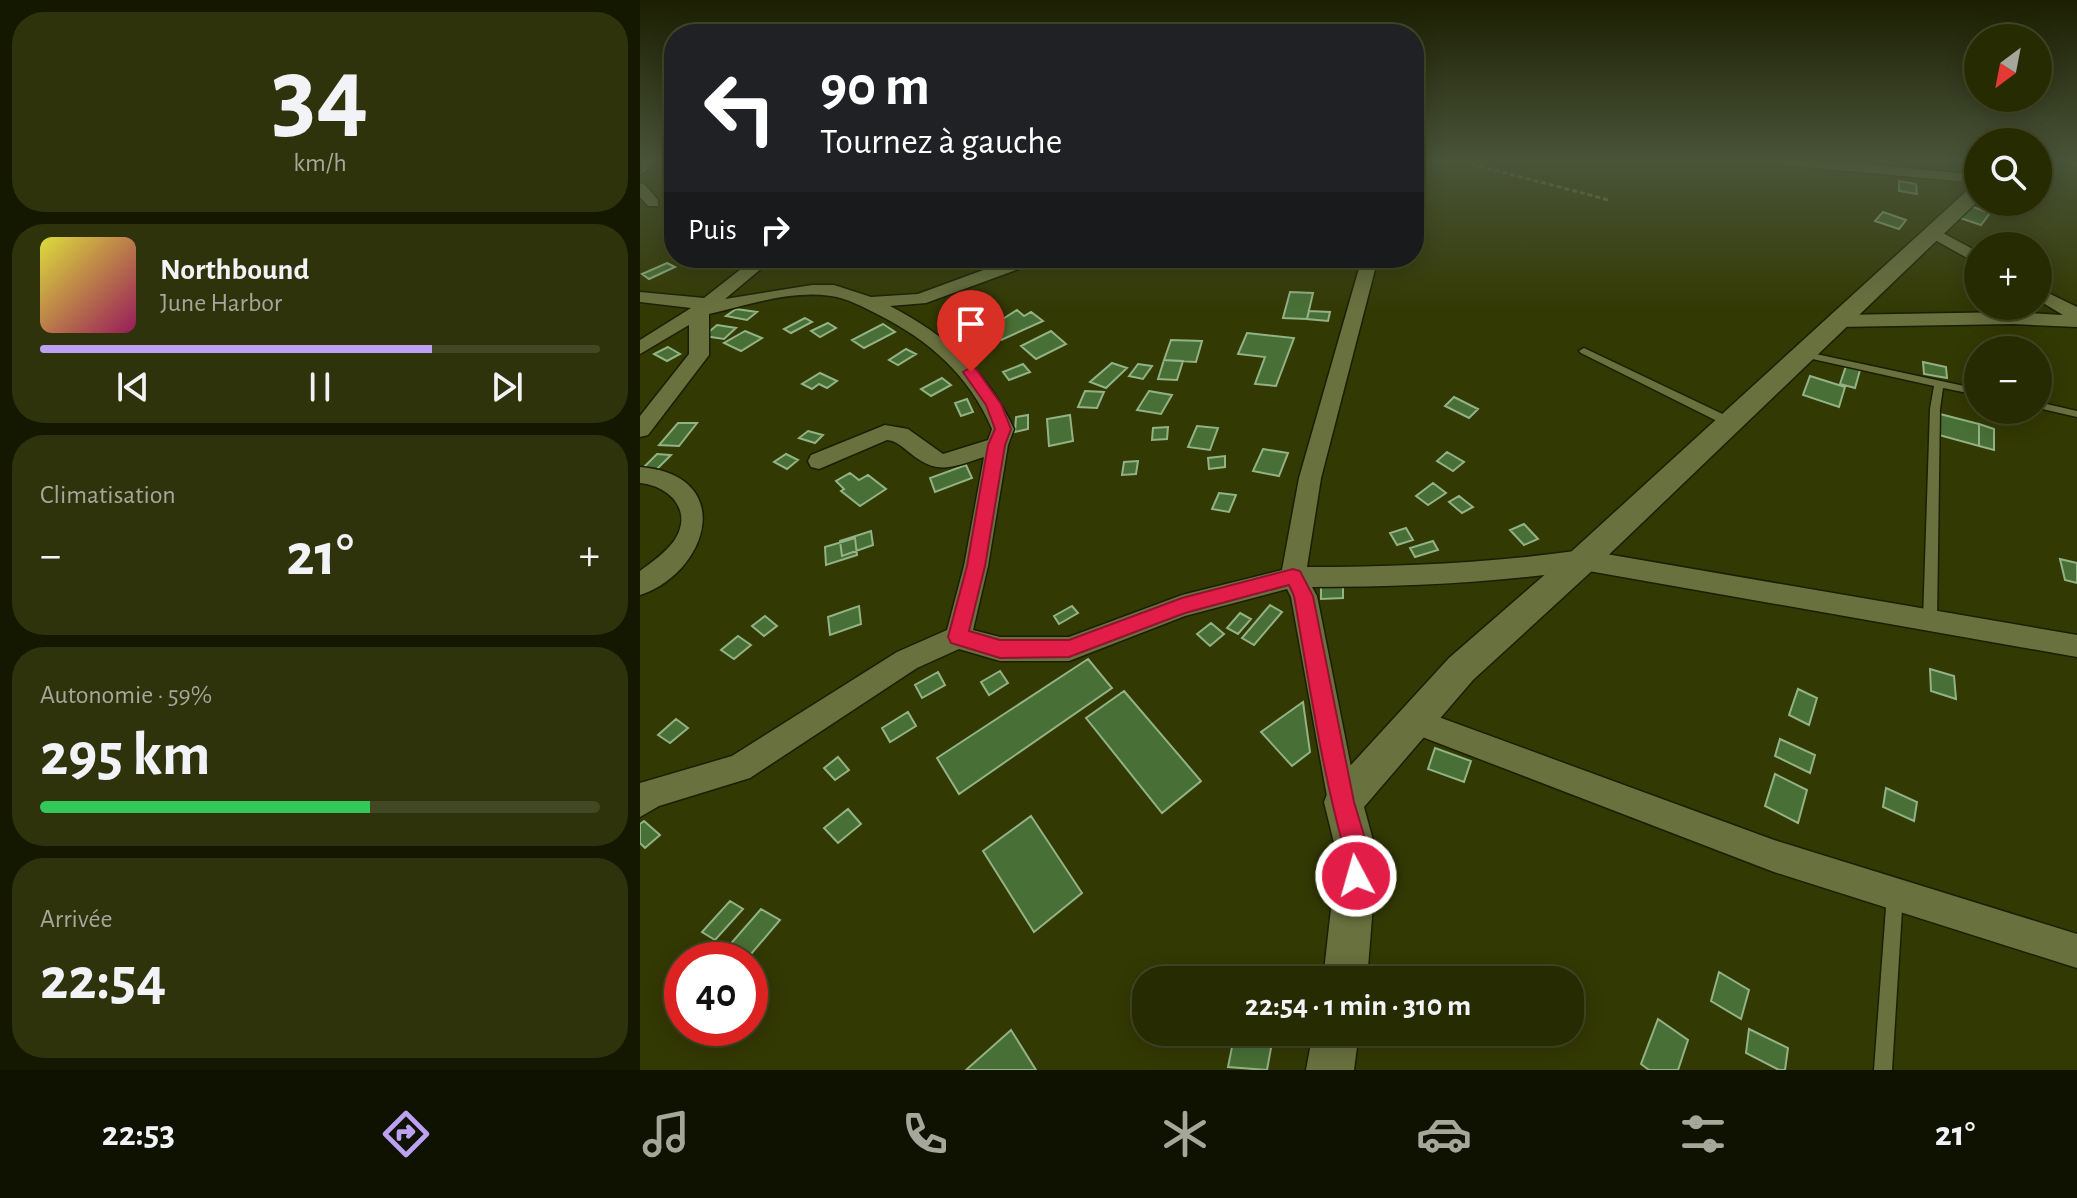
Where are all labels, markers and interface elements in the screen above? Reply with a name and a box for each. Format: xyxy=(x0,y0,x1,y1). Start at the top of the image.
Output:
north arrow xyxy=(1964,24,2052,112)
map controls xyxy=(1964,24,2052,424)
text: 34 xyxy=(271,44,369,148)
icon: left xyxy=(688,56,792,160)
text: 90 m xyxy=(820,59,930,115)
text: Tournez à gauche xyxy=(820,124,1062,160)
button: search xyxy=(1964,128,2052,216)
text: km/h xyxy=(293,150,347,176)
icon: right xyxy=(753,208,797,252)
text: Puis xyxy=(688,215,737,245)
button: + xyxy=(1964,232,2052,320)
text: Northbound xyxy=(160,255,309,285)
text: June Harbor xyxy=(160,290,282,316)
pin xyxy=(937,290,1005,372)
icon: arrive xyxy=(949,302,993,346)
button: − xyxy=(1964,336,2052,424)
icon: previous xyxy=(111,365,155,409)
icon: pause xyxy=(298,365,342,409)
icon: next xyxy=(485,365,529,409)
text: Climatisation xyxy=(40,482,176,508)
text: 21° xyxy=(286,526,354,586)
text: − xyxy=(40,534,61,578)
text: + xyxy=(579,534,600,578)
text: Autonomie · 59% xyxy=(40,682,212,708)
text: 295 km xyxy=(40,726,210,786)
position arrow xyxy=(1314,834,1398,918)
text: Arrivée xyxy=(40,906,112,932)
speed limit sign: 40 xyxy=(664,942,768,1046)
text: 22:54 xyxy=(40,950,166,1010)
text: 22:54 · 1 min · 310 m xyxy=(1245,991,1471,1021)
icon: directions xyxy=(378,1106,434,1162)
icon: music xyxy=(638,1106,694,1162)
icon: phone xyxy=(897,1106,953,1162)
icon: climate xyxy=(1157,1106,1213,1162)
icon: car xyxy=(1416,1106,1472,1162)
icon: filters xyxy=(1675,1106,1731,1162)
text: 22:53 xyxy=(102,1116,175,1152)
text: 21° xyxy=(1935,1116,1975,1152)

